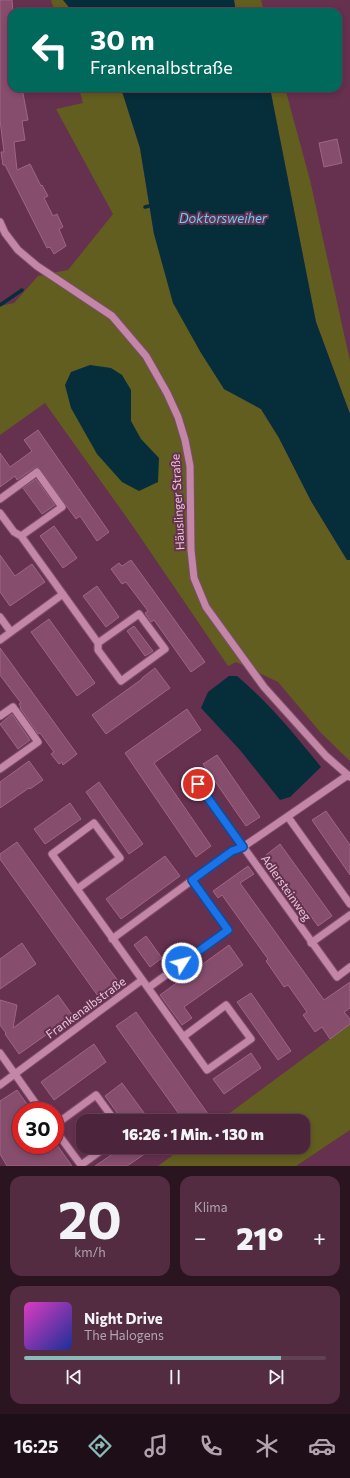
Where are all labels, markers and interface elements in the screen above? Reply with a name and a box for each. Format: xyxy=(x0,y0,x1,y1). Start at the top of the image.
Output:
text: 30 m xyxy=(90,22,155,56)
icon: left xyxy=(24,24,76,76)
text: Frankenalbstraße xyxy=(90,56,233,78)
water label: Doktorsweiher xyxy=(179,210,268,226)
street label: Häuslinger Straße xyxy=(167,453,187,551)
pin xyxy=(181,767,215,801)
icon: arrive xyxy=(187,773,209,795)
street label: Adlersteinweg xyxy=(259,852,315,924)
position arrow xyxy=(161,942,203,984)
street label: Frankenalbstraße xyxy=(43,974,128,1041)
speed limit sign: 30 xyxy=(12,1102,64,1154)
text: 16:26 · 1 Min. · 130 m xyxy=(122,1125,264,1143)
text: 20 xyxy=(58,1186,122,1250)
text: Klima xyxy=(194,1199,228,1215)
text: 21° xyxy=(236,1219,283,1256)
text: − xyxy=(194,1224,207,1251)
text: + xyxy=(313,1224,326,1251)
text: km/h xyxy=(74,1244,106,1260)
text: Night Drive xyxy=(84,1309,163,1327)
text: The Halogens xyxy=(84,1327,164,1343)
icon: previous xyxy=(63,1366,85,1388)
icon: pause xyxy=(164,1366,186,1388)
icon: next xyxy=(265,1366,287,1388)
icon: directions xyxy=(86,1432,114,1460)
icon: music xyxy=(142,1432,170,1460)
icon: phone xyxy=(197,1432,225,1460)
icon: climate xyxy=(253,1432,281,1460)
icon: car xyxy=(308,1432,336,1460)
text: 16:25 xyxy=(14,1435,59,1457)

